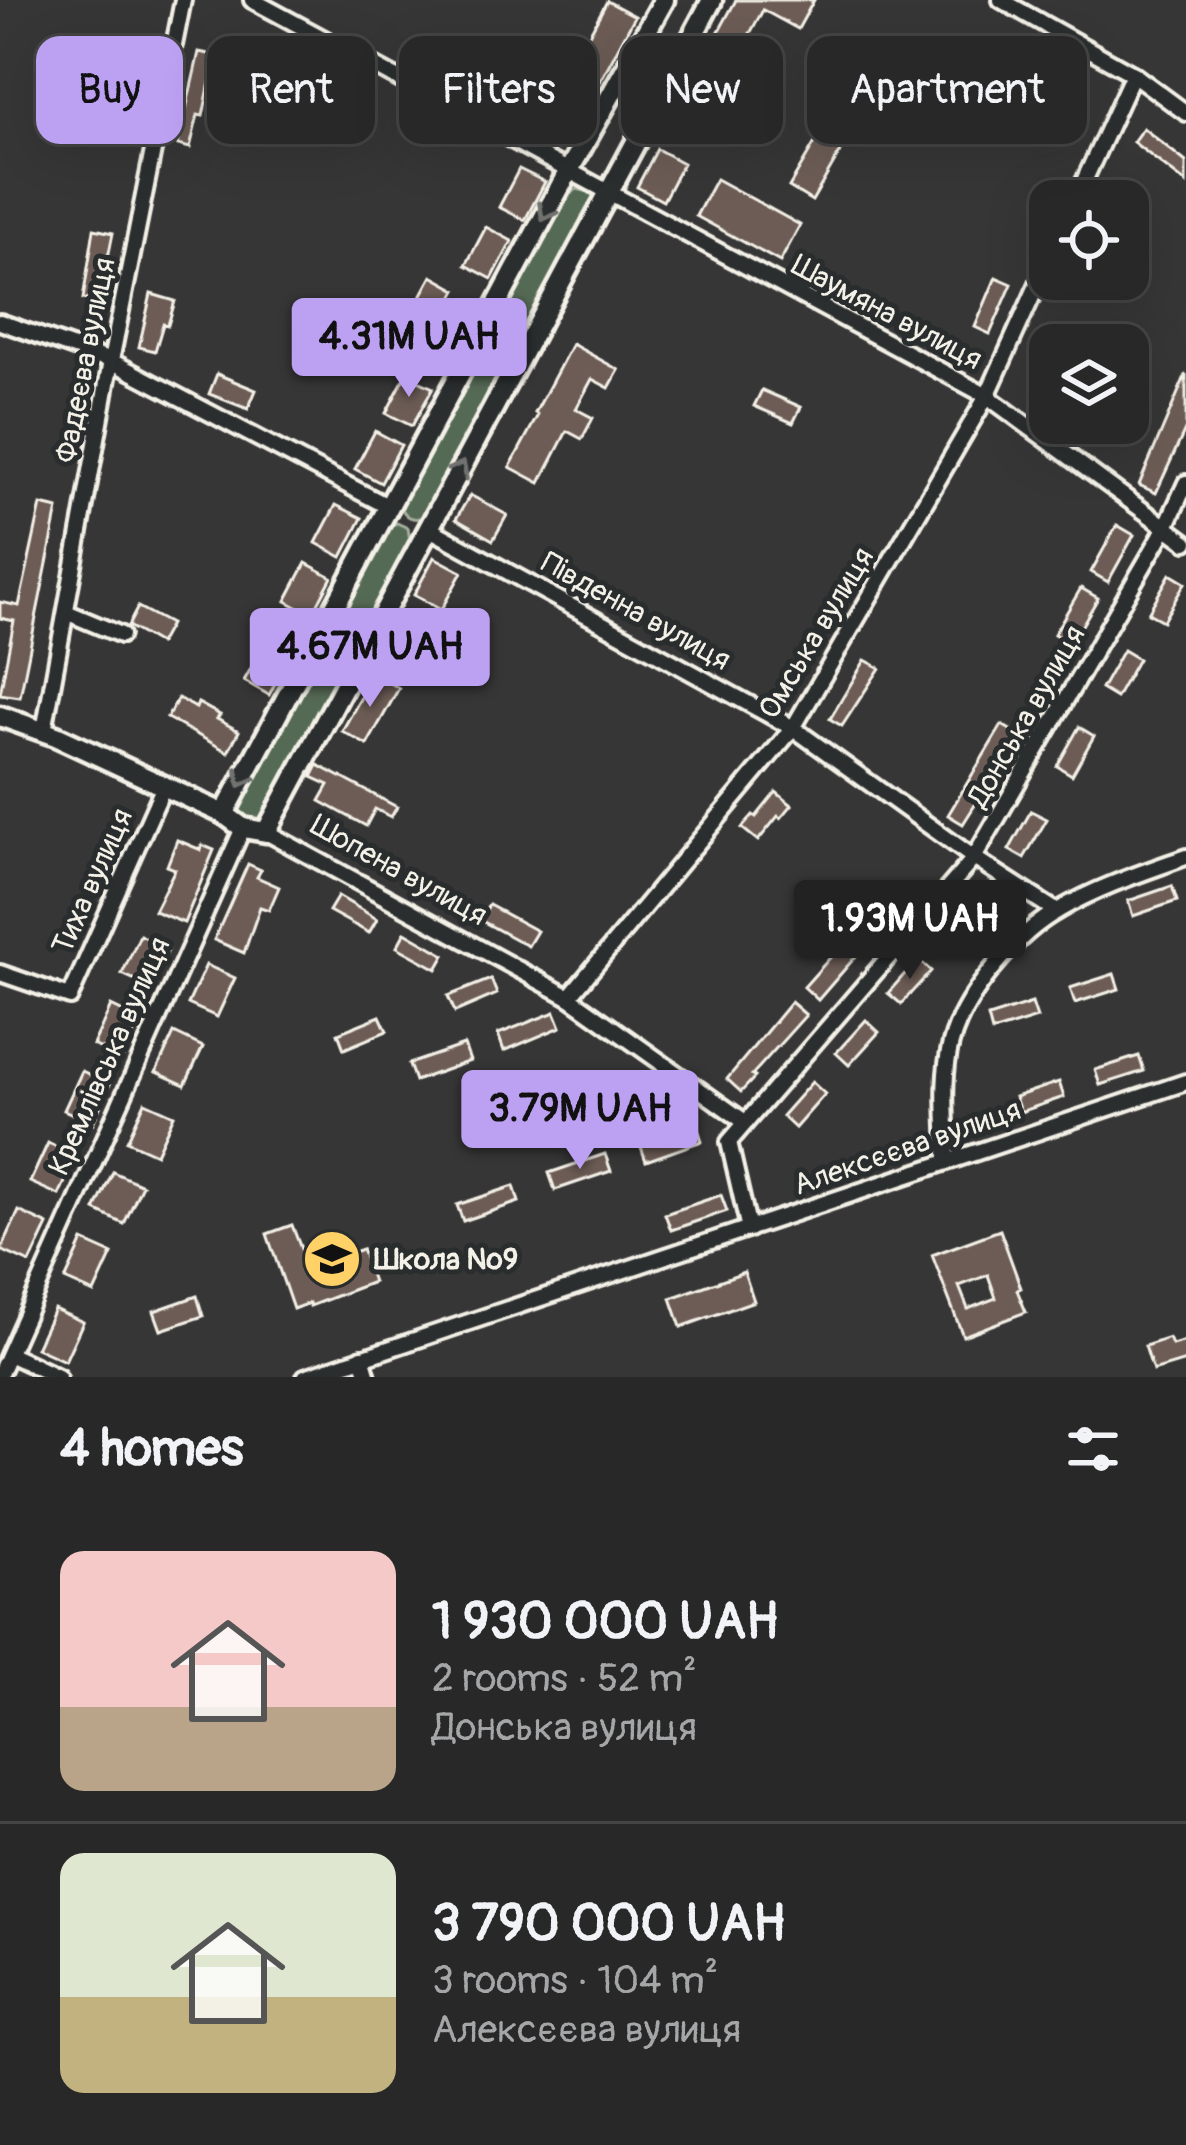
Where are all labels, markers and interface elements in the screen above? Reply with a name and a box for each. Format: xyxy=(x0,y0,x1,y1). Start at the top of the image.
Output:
chip: Buy xyxy=(36,36,183,144)
chip: Rent xyxy=(207,36,375,144)
chip: Filters xyxy=(399,36,597,144)
chip: New xyxy=(621,36,783,144)
chip: Apartment xyxy=(807,36,1087,144)
map controls xyxy=(1029,180,1149,444)
button: locate xyxy=(1029,180,1149,300)
one-way arrow xyxy=(537,200,560,221)
street label: Шаумяна вулиця xyxy=(785,247,988,378)
street label: Фадеєва вулиця xyxy=(48,255,123,466)
pin: 4.31M UAH xyxy=(272,298,546,400)
text: 4.31M UAH xyxy=(319,312,499,361)
button: layers xyxy=(1029,324,1149,444)
one-way arrow xyxy=(445,460,468,482)
street label: Омська вулиця xyxy=(751,541,882,726)
street label: Південна вулиця xyxy=(535,544,737,679)
pin: 4.67M UAH xyxy=(233,608,507,710)
street label: Донська вулиця xyxy=(959,619,1093,815)
text: 4.67M UAH xyxy=(277,622,463,671)
one-way arrow xyxy=(234,766,257,787)
street label: Тиха вулиця xyxy=(44,803,141,960)
street label: Шопена вулиця xyxy=(304,807,493,934)
pin: 1.93M UAH xyxy=(773,880,1047,982)
text: 1.93M UAH xyxy=(821,894,999,943)
street label: Кремлівська вулиця xyxy=(40,932,179,1181)
pin: 3.79M UAH xyxy=(443,1070,717,1172)
text: 3.79M UAH xyxy=(488,1084,672,1133)
street label: Алексєєва вулиця xyxy=(789,1091,1026,1204)
school or university icon: Школа №9 xyxy=(301,1228,363,1290)
place label: Школа №9 xyxy=(373,1241,518,1278)
icon: filters xyxy=(1060,1416,1126,1482)
text: 4 homes xyxy=(60,1417,244,1481)
text: 1 930 000 UAH xyxy=(432,1590,778,1654)
icon: home xyxy=(156,1599,300,1743)
text: 2 rooms · 52 m² xyxy=(432,1654,697,1703)
text: Донська вулиця xyxy=(432,1703,697,1752)
text: 3 790 000 UAH xyxy=(432,1892,785,1956)
icon: home xyxy=(156,1901,300,2045)
text: 3 rooms · 104 m² xyxy=(432,1956,718,2005)
text: Алексєєва вулиця xyxy=(432,2005,741,2054)

